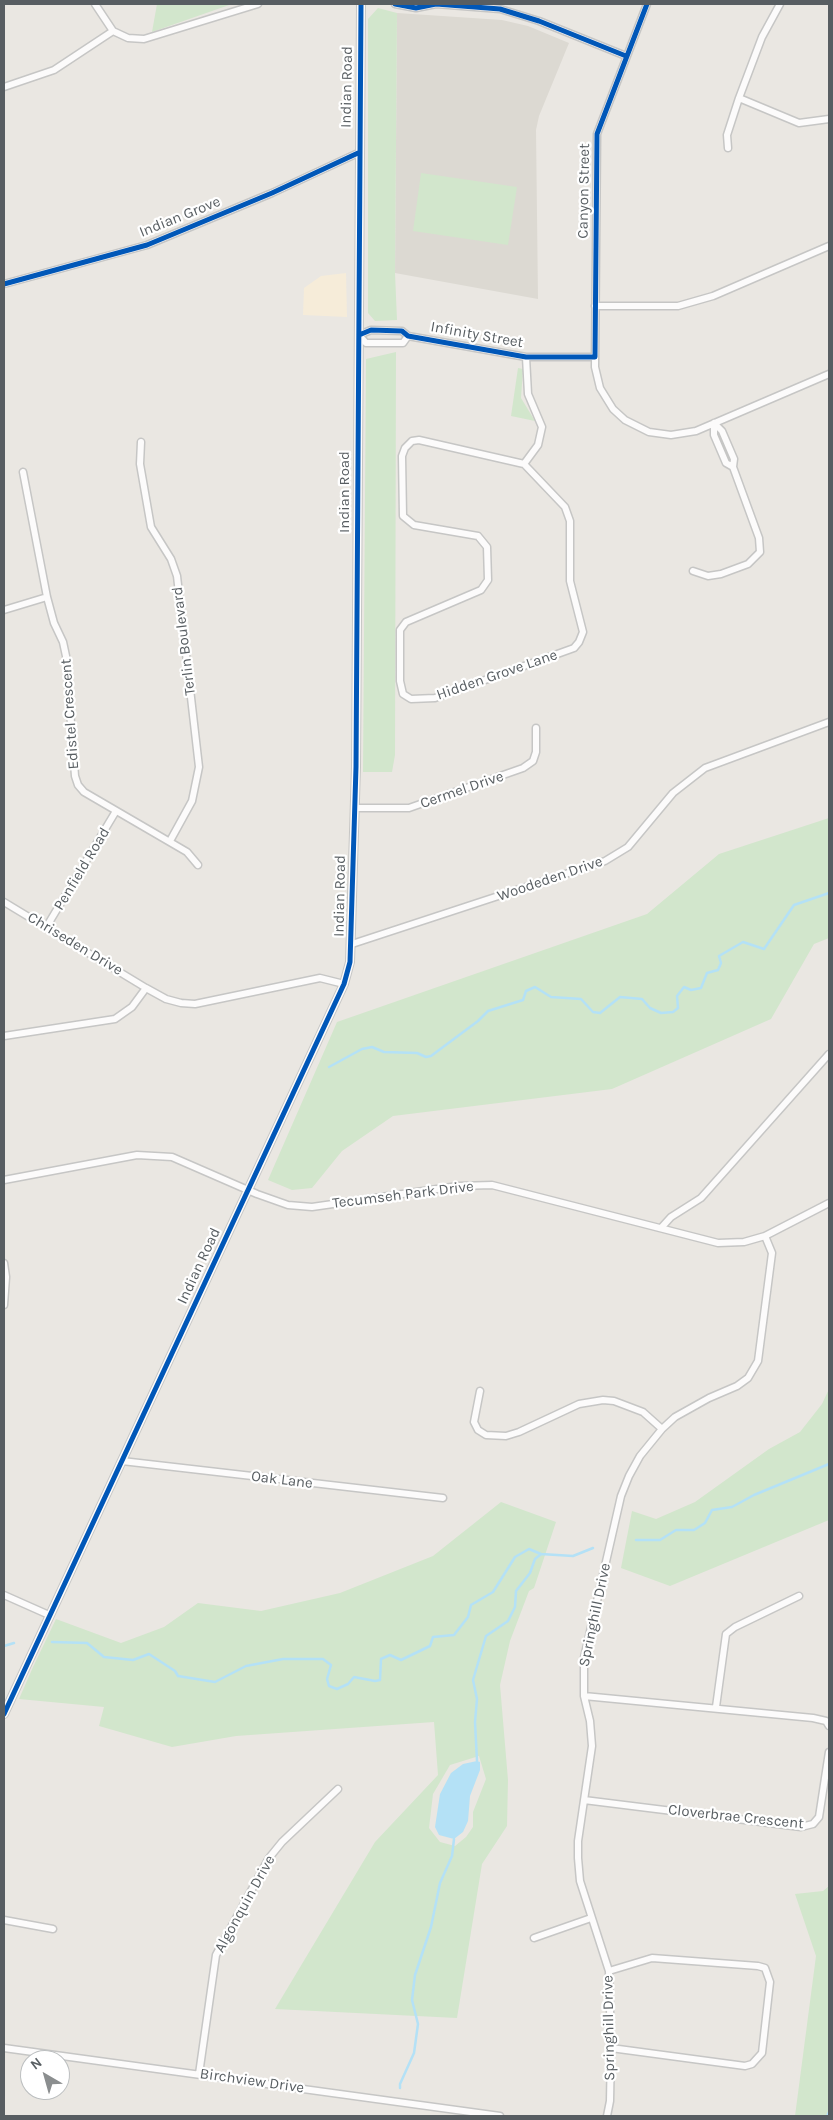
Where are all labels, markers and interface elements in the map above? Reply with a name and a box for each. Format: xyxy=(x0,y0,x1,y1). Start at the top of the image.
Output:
street label: Indian Road xyxy=(337,46,357,128)
street label: Canyon Street xyxy=(574,143,594,239)
street label: Indian Grove xyxy=(137,193,223,241)
street label: Infinity Street xyxy=(429,318,525,352)
street label: Indian Road xyxy=(336,451,354,533)
street label: Terlin Boulevard xyxy=(168,586,200,696)
street label: Hidden Grove Lane xyxy=(434,646,560,704)
street label: Edistel Crescent xyxy=(57,658,83,770)
street label: Cermel Drive xyxy=(418,767,506,813)
street label: Penfield Road xyxy=(50,824,114,914)
street label: Woodeden Drive xyxy=(495,853,605,905)
street label: Indian Road xyxy=(330,855,350,937)
street label: Chriseden Drive xyxy=(24,908,126,980)
street label: Tecumseh Park Drive xyxy=(331,1177,475,1213)
street label: Indian Road xyxy=(174,1225,224,1307)
street label: Oak Lane xyxy=(250,1467,314,1493)
street label: Springhill Drive xyxy=(575,1561,615,1669)
street label: Cloverbrae Crescent xyxy=(667,1801,805,1833)
street label: Algonquin Drive xyxy=(211,1852,279,1956)
street label: Springhill Drive xyxy=(599,1975,619,2081)
north arrow xyxy=(20,2050,70,2100)
text: N xyxy=(27,2054,45,2073)
street label: Birchview Drive xyxy=(199,2065,305,2097)

